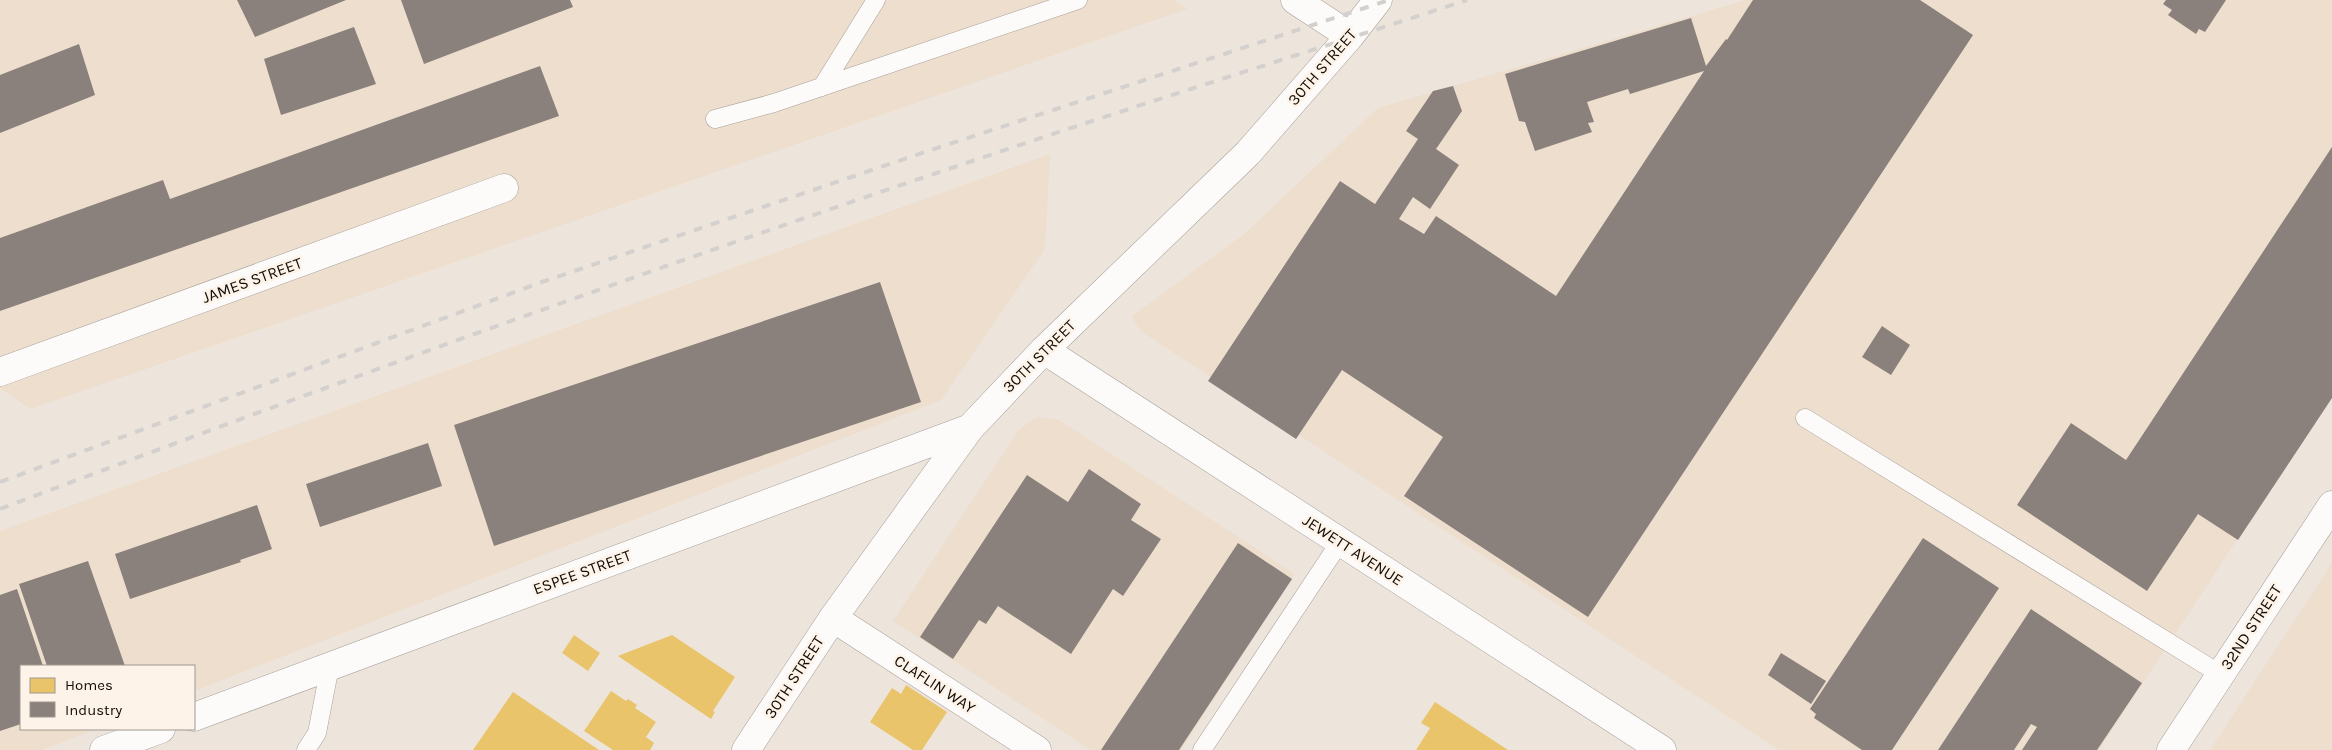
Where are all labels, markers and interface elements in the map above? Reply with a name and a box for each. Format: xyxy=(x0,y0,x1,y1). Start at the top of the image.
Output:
street label: 30TH STREET xyxy=(1284,25,1360,109)
street label: JAMES STREET xyxy=(199,253,305,307)
street label: 30TH STREET xyxy=(999,316,1079,396)
street label: JEWETT AVENUE xyxy=(1299,511,1407,589)
street label: ESPEE STREET xyxy=(530,545,634,599)
street label: 32ND STREET xyxy=(2216,581,2286,673)
street label: 30TH STREET xyxy=(760,632,828,722)
street label: CLAFLIN WAY xyxy=(891,651,979,717)
legend xyxy=(20,665,195,730)
text: Homes xyxy=(65,676,113,694)
text: Industry xyxy=(65,701,122,719)

